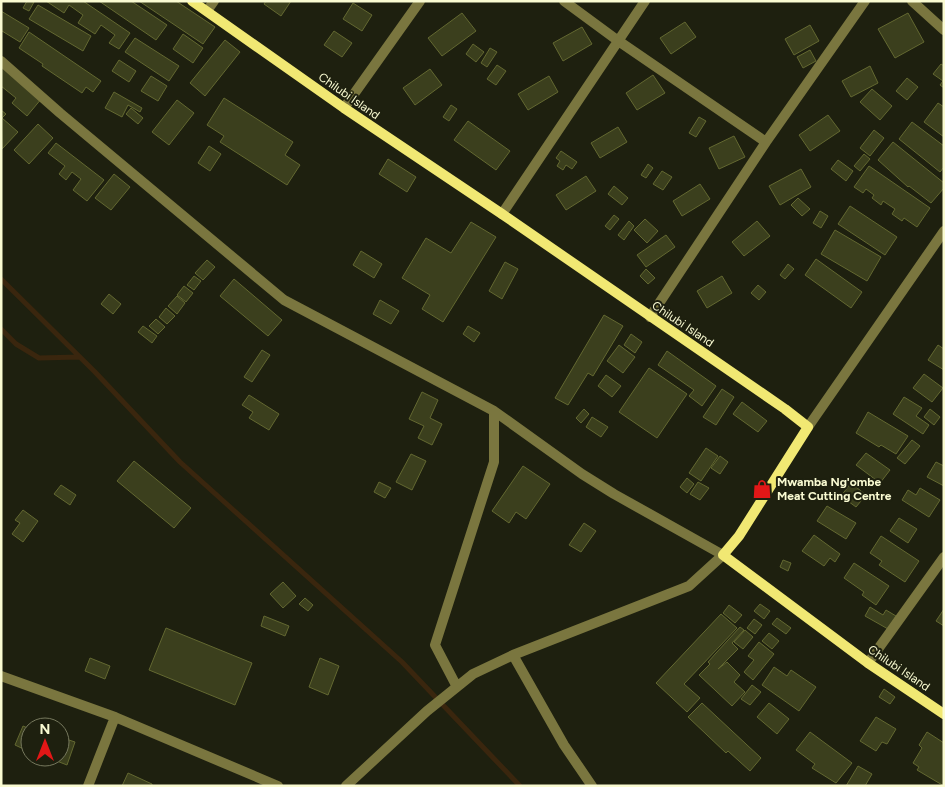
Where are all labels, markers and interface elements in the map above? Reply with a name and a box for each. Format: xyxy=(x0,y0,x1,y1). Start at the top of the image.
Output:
street label: Chilubi Island xyxy=(316,70,382,122)
street label: Chilubi Island xyxy=(649,298,717,350)
place label: Mwamba Ng'ombe Meat Cutting Centre xyxy=(777,475,892,503)
shop icon: Mwamba Ng'ombe Meat Cutting Centre xyxy=(751,478,773,500)
street label: Chilubi Island xyxy=(865,642,933,694)
north arrow xyxy=(20,717,70,767)
text: N xyxy=(40,721,50,738)

